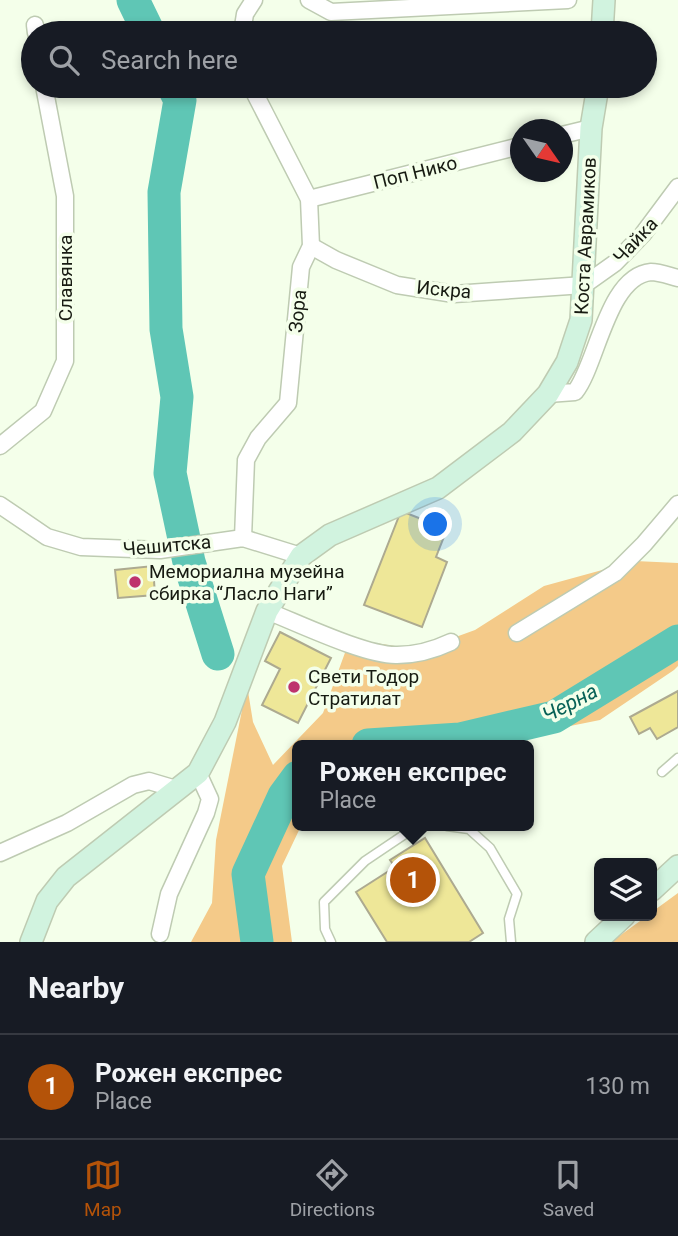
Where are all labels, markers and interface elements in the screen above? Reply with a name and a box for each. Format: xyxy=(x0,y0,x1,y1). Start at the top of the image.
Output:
search box xyxy=(21,21,657,98)
icon: search xyxy=(45,41,83,79)
text: Search here xyxy=(101,45,238,75)
north arrow xyxy=(510,119,573,182)
street label: Поп Нико xyxy=(371,151,459,194)
street label: Коста Аврамиков xyxy=(570,157,601,315)
street label: Чайка xyxy=(608,212,663,268)
street label: Славянка xyxy=(54,235,77,321)
street label: Искра xyxy=(416,276,472,303)
street label: Зора xyxy=(284,288,311,334)
your location xyxy=(418,507,452,541)
street label: Чешитска xyxy=(122,530,212,561)
place label: Мемориална музейна сбирка “Ласло Наги” xyxy=(149,560,345,605)
marker: Мемориална музейна сбирка “Ласло Наги” xyxy=(127,574,143,590)
place label: Свети Тодор Стратилат xyxy=(308,665,419,710)
marker: Свети Тодор Стратилат xyxy=(286,679,302,695)
water label: Черна xyxy=(538,679,602,727)
popup xyxy=(292,740,534,831)
text: Рожен експрес xyxy=(319,757,507,787)
text: Place xyxy=(319,787,376,814)
pin: 1 xyxy=(390,854,436,906)
map controls xyxy=(594,858,657,921)
button: layers xyxy=(594,858,657,921)
text: Nearby xyxy=(28,970,124,1005)
text: Рожен експрес xyxy=(95,1058,282,1088)
text: 1 xyxy=(44,1073,58,1100)
text: 130 m xyxy=(585,1073,650,1100)
text: Place xyxy=(95,1088,152,1115)
tab: Map xyxy=(84,1156,122,1221)
tab: Directions xyxy=(290,1156,375,1221)
tab: Saved xyxy=(543,1156,594,1221)

